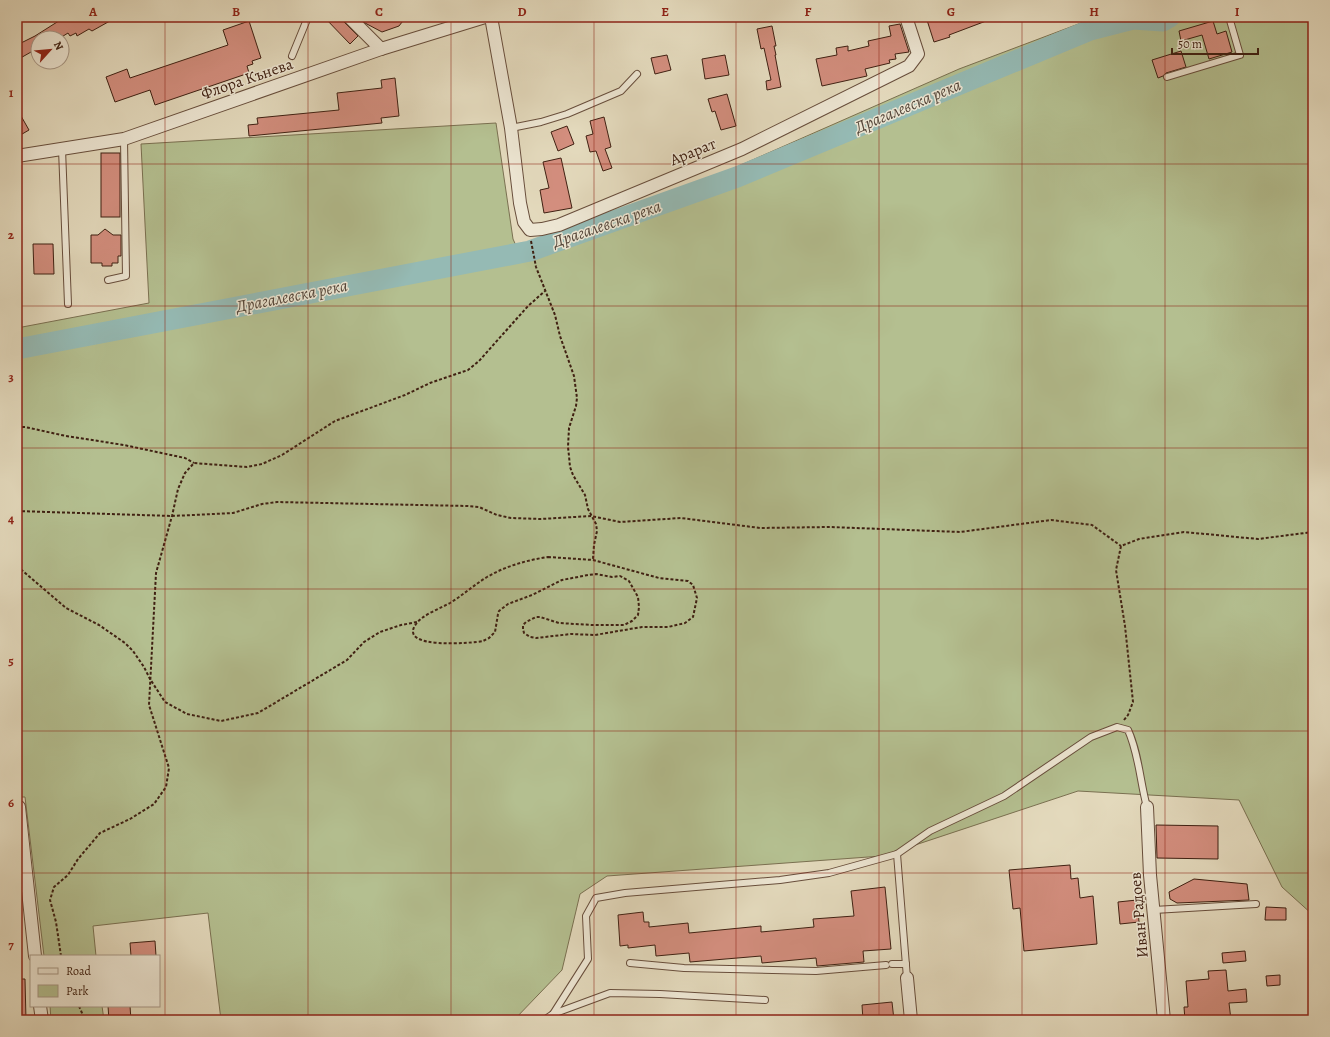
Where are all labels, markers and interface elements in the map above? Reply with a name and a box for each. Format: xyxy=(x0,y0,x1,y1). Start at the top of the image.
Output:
text: A xyxy=(88,3,98,20)
text: B xyxy=(232,3,240,20)
text: C xyxy=(375,3,383,20)
text: D xyxy=(517,3,527,20)
text: E xyxy=(661,3,669,20)
text: F xyxy=(805,3,812,20)
text: G xyxy=(947,3,955,20)
text: H xyxy=(1089,3,1099,20)
text: I xyxy=(1235,3,1240,20)
north arrow xyxy=(30,30,70,70)
scale bar xyxy=(1172,30,1258,56)
text: 50 m xyxy=(1178,36,1202,52)
text: N xyxy=(50,39,67,53)
street label: Флора Кънева xyxy=(198,53,297,105)
water label: Драгалевска река xyxy=(851,73,965,139)
text: 1 xyxy=(9,84,14,101)
street label: Арарат xyxy=(666,133,719,172)
water label: Драгалевска река xyxy=(549,195,664,254)
text: 2 xyxy=(8,226,15,243)
water label: Драгалевска река xyxy=(233,274,350,318)
text: 3 xyxy=(8,368,14,385)
text: 4 xyxy=(8,510,14,527)
text: 5 xyxy=(8,652,14,669)
text: 6 xyxy=(8,794,14,811)
street label: Иван Радоев xyxy=(1124,871,1154,959)
text: 7 xyxy=(8,936,14,953)
legend xyxy=(30,955,160,1007)
text: Road xyxy=(66,963,92,979)
text: Park xyxy=(66,983,89,999)

